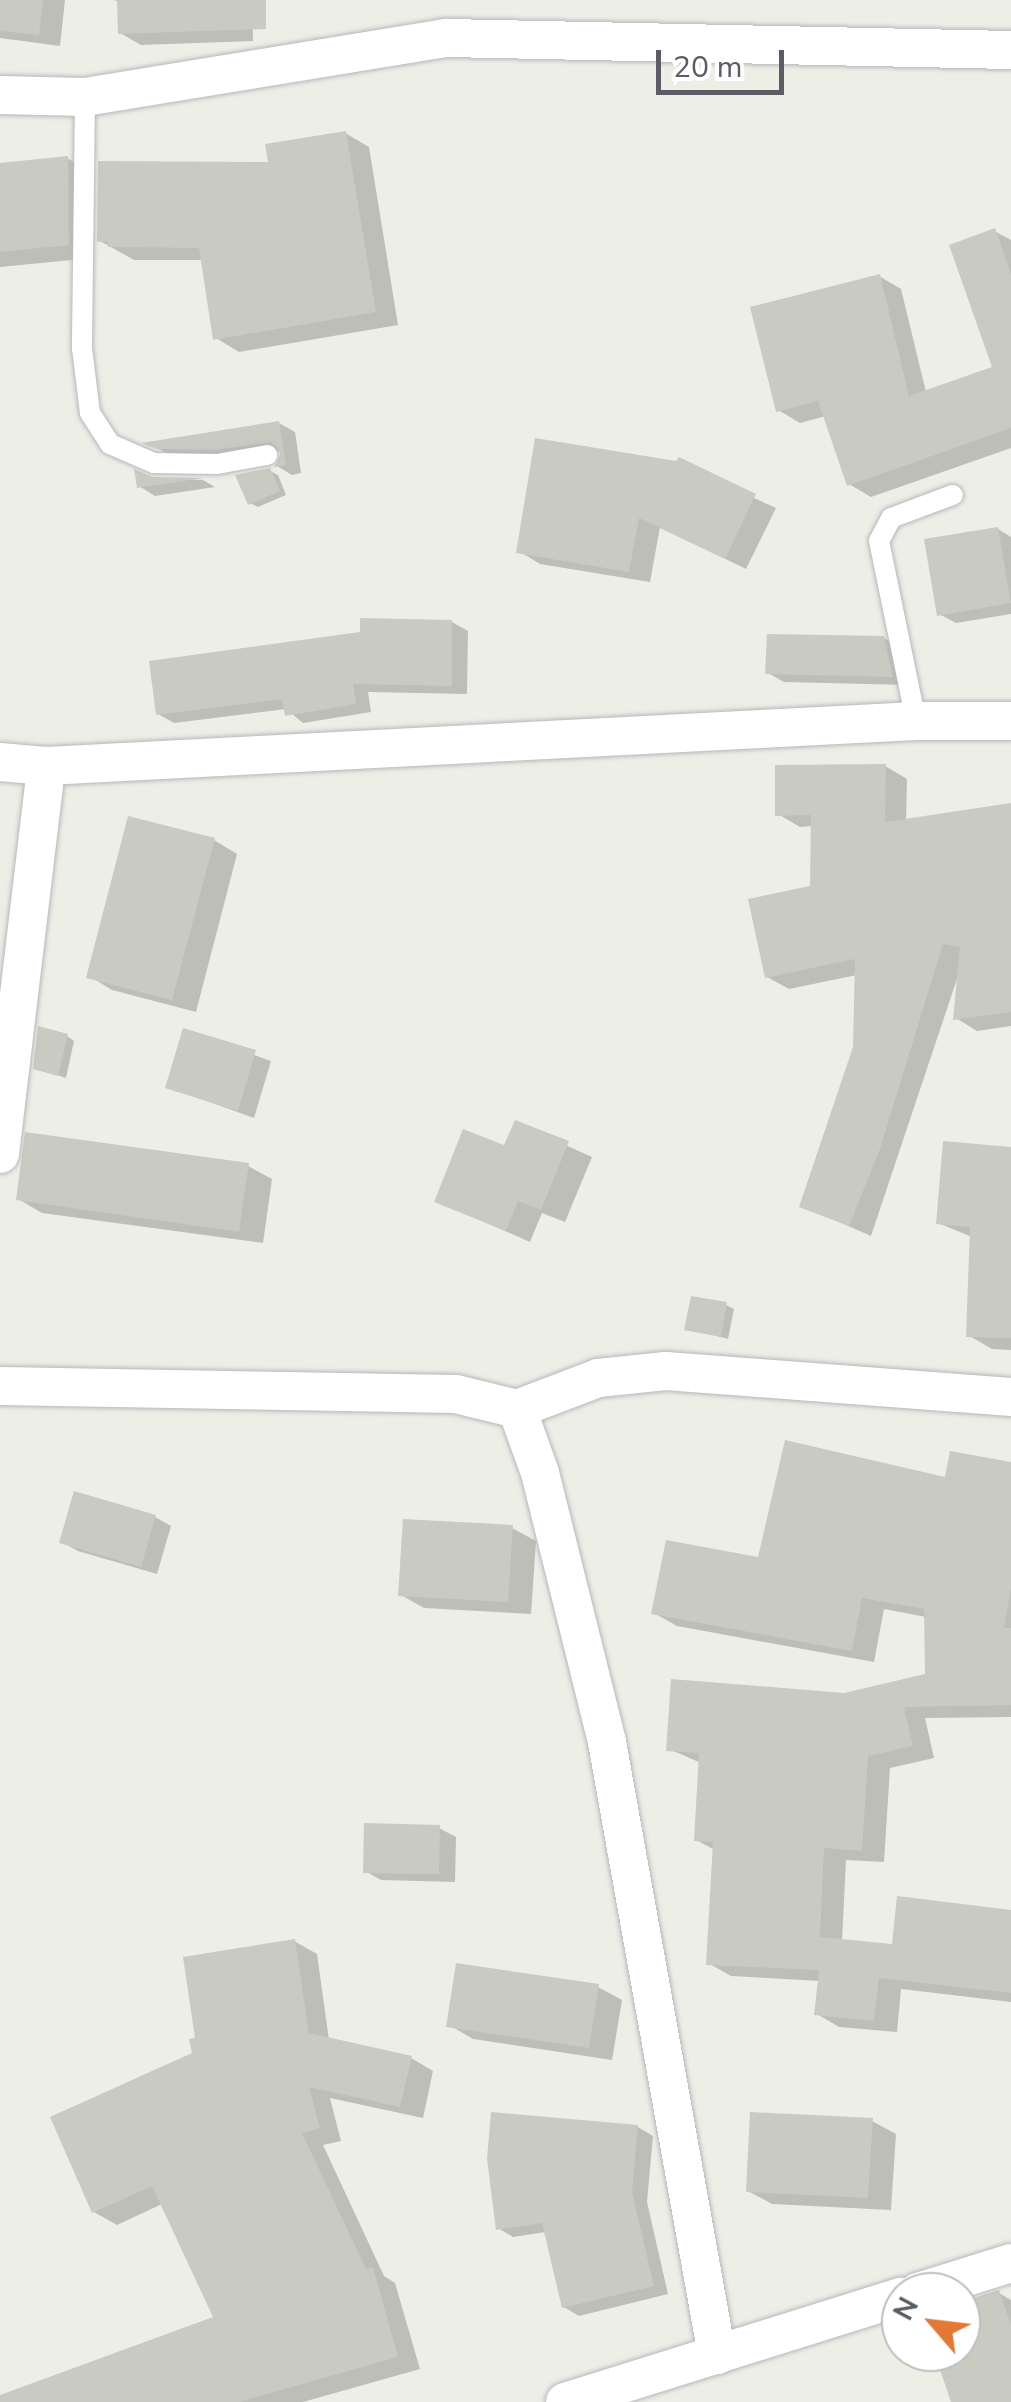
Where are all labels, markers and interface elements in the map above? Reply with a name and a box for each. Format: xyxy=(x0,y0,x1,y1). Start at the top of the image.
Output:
scale bar xyxy=(661,30,788,92)
text: 20 m xyxy=(673,47,742,88)
north arrow xyxy=(881,2272,981,2372)
text: N xyxy=(885,2291,928,2327)

